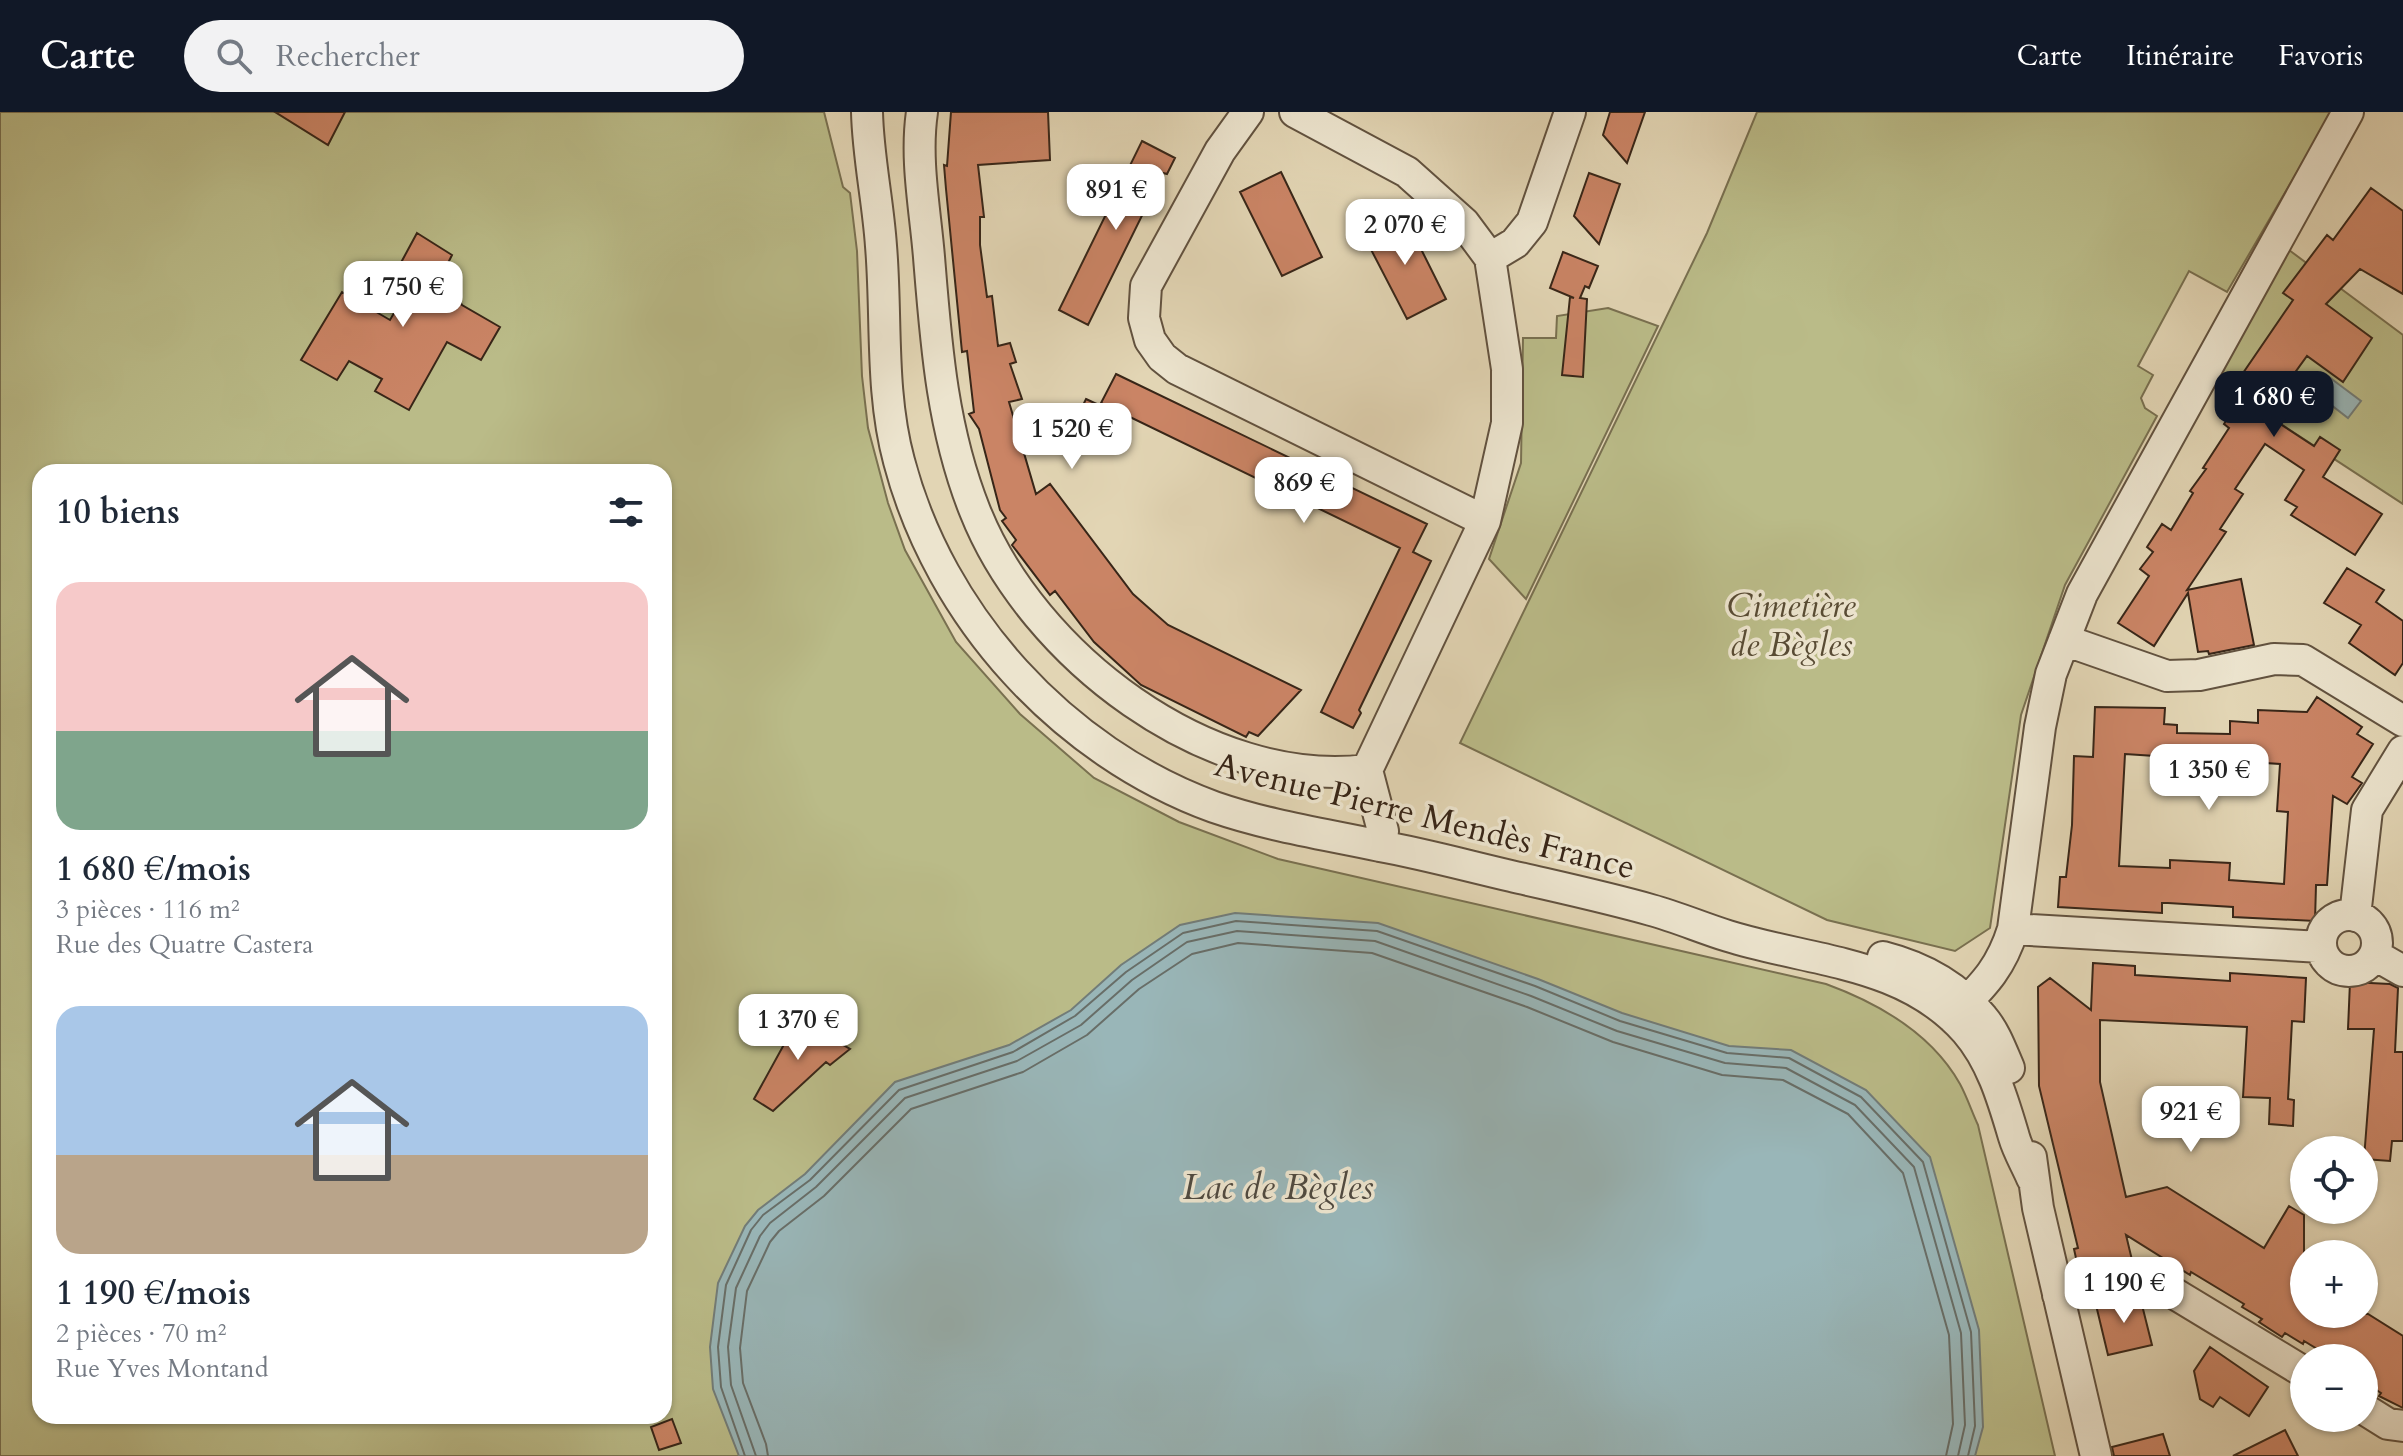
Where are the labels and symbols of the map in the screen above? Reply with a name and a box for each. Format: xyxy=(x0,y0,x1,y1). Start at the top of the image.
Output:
pin: 891 € xyxy=(1060,164,1172,232)
pin: 2 070 € xyxy=(1331,199,1479,267)
pin: 1 750 € xyxy=(329,261,477,329)
pin: 1 680 € xyxy=(2200,371,2348,439)
pin: 1 520 € xyxy=(998,403,1146,471)
pin: 869 € xyxy=(1248,457,1360,525)
park label: Cimetière de Bègles xyxy=(1726,583,1856,668)
street label: Avenue Pierre Mendès France xyxy=(1210,741,1640,890)
pin: 1 350 € xyxy=(2135,744,2283,812)
pin: 1 370 € xyxy=(724,994,872,1062)
pin: 921 € xyxy=(2135,1086,2247,1154)
water label: Lac de Bègles xyxy=(1183,1163,1373,1212)
pin: 1 190 € xyxy=(2050,1257,2198,1325)

